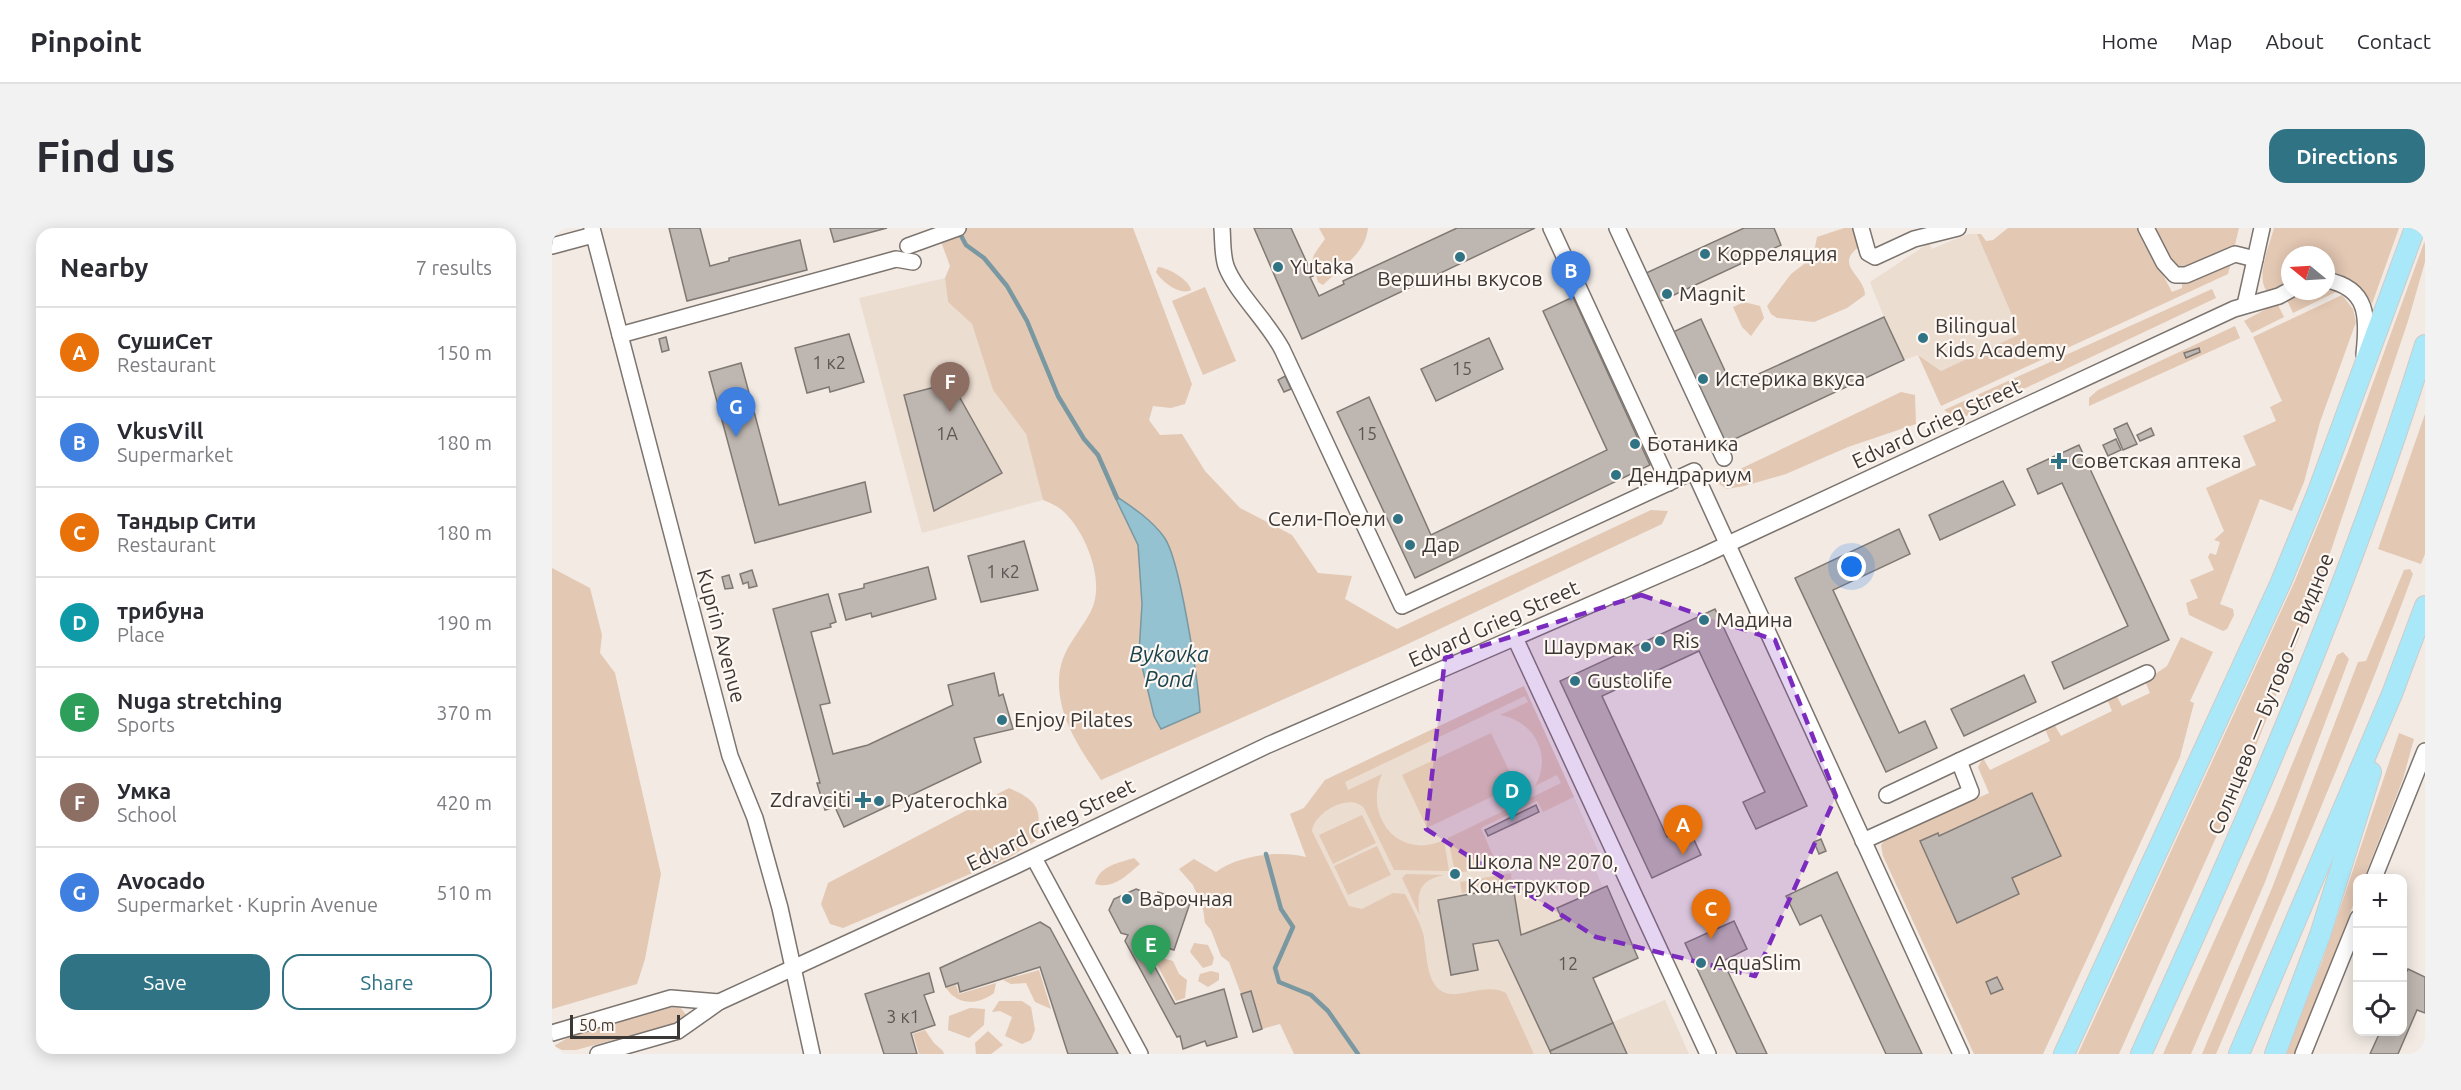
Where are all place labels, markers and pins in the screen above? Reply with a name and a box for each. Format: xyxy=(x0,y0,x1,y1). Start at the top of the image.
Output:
place label: Корреляция xyxy=(1717,241,1838,265)
marker: Корреляция xyxy=(1698,247,1712,261)
marker: Вершины вкусов xyxy=(1453,250,1467,264)
pin: B xyxy=(1552,251,1590,301)
place label: Yutaka xyxy=(1290,254,1354,278)
marker: Yutaka xyxy=(1271,260,1285,274)
place label: Вершины вкусов xyxy=(1377,266,1543,290)
place label: Magnit xyxy=(1679,281,1745,305)
marker: Magnit xyxy=(1660,287,1674,301)
place label: Bilingual Kids Academy xyxy=(1935,313,2066,361)
marker: Bilingual Kids Academy xyxy=(1916,331,1930,345)
pin: F xyxy=(930,362,970,412)
place label: Истерика вкуса xyxy=(1715,366,1865,390)
marker: Истерика вкуса xyxy=(1696,372,1710,386)
pin: G xyxy=(716,388,756,437)
place label: Ботаника xyxy=(1647,431,1739,455)
marker: Ботаника xyxy=(1628,437,1642,451)
place label: Советская аптека xyxy=(2071,448,2241,472)
marker: Советская аптека xyxy=(2052,454,2066,468)
place label: Дендрариум xyxy=(1628,462,1752,486)
marker: Дендрариум xyxy=(1609,468,1623,482)
place label: Сели-Поели xyxy=(1268,506,1386,530)
marker: Сели-Поели xyxy=(1391,512,1405,526)
place label: Дар xyxy=(1422,532,1460,556)
marker: Дар xyxy=(1403,538,1417,552)
place label: Мадина xyxy=(1716,607,1793,631)
marker: Мадина xyxy=(1697,613,1711,627)
place label: Ris xyxy=(1672,628,1699,652)
place label: Шаурмак xyxy=(1544,634,1634,658)
marker: Ris xyxy=(1653,634,1667,648)
marker: Шаурмак xyxy=(1639,640,1653,654)
place label: Gustolife xyxy=(1587,668,1673,692)
marker: Gustolife xyxy=(1568,674,1582,688)
place label: Enjoy Pilates xyxy=(1014,707,1133,731)
marker: Enjoy Pilates xyxy=(995,713,1009,727)
pin: D xyxy=(1492,772,1532,821)
place label: Zdravciti xyxy=(770,787,851,811)
place label: Pyaterochka xyxy=(891,788,1008,812)
marker: Zdravciti xyxy=(856,793,870,807)
marker: Pyaterochka xyxy=(872,794,886,808)
pin: A xyxy=(1664,806,1702,855)
place label: Школа № 2070, Конструктор xyxy=(1467,849,1618,897)
marker: Школа № 2070, Конструктор xyxy=(1448,867,1462,881)
place label: Варочная xyxy=(1139,886,1233,910)
pin: C xyxy=(1692,890,1730,939)
marker: Варочная xyxy=(1120,892,1134,906)
pin: E xyxy=(1132,926,1170,975)
place label: AquaSlim xyxy=(1713,950,1801,974)
marker: AquaSlim xyxy=(1694,956,1708,970)

